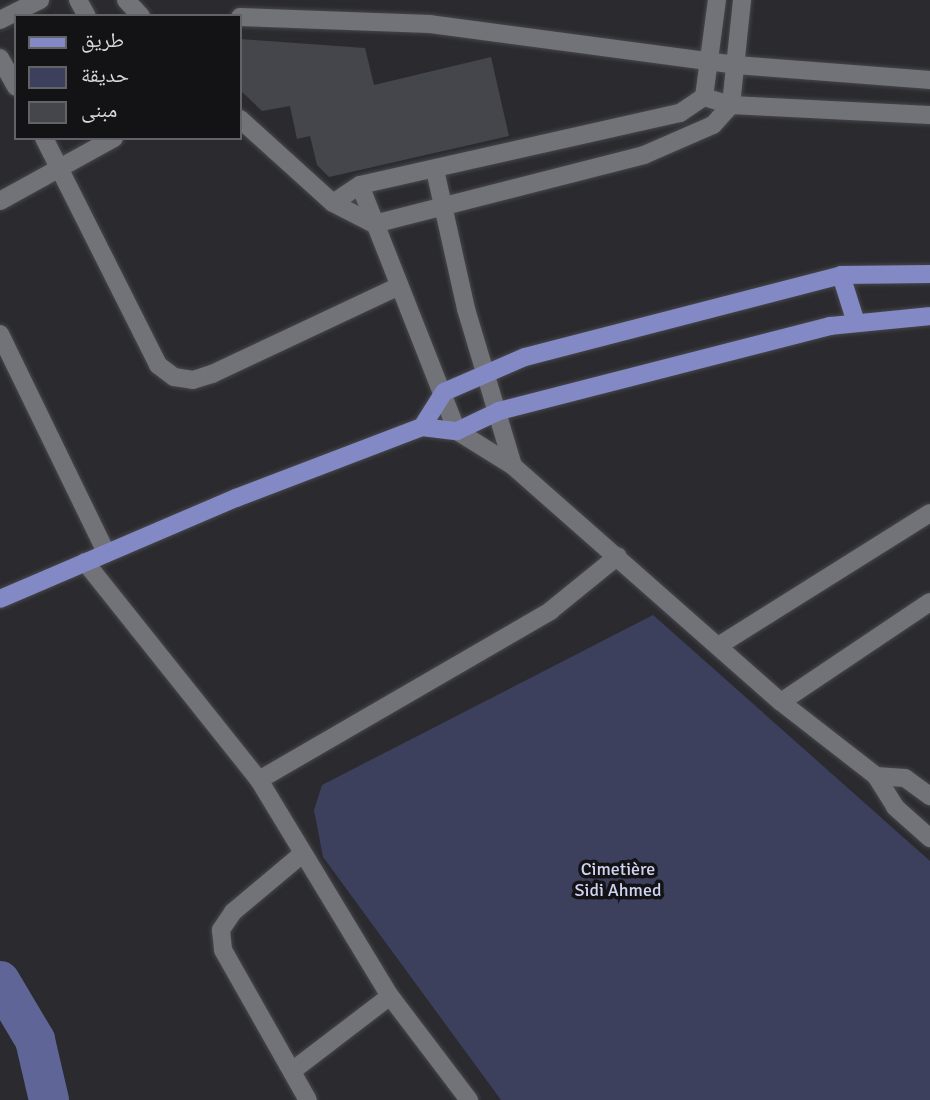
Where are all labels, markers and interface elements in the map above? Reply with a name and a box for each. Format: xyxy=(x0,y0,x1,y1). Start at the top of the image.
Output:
legend xyxy=(14,14,242,140)
text: طريق xyxy=(81,27,124,53)
text: حديقة xyxy=(81,62,129,88)
text: مبنى xyxy=(81,97,117,123)
park label: Cimetière Sidi Ahmed xyxy=(575,859,661,902)

